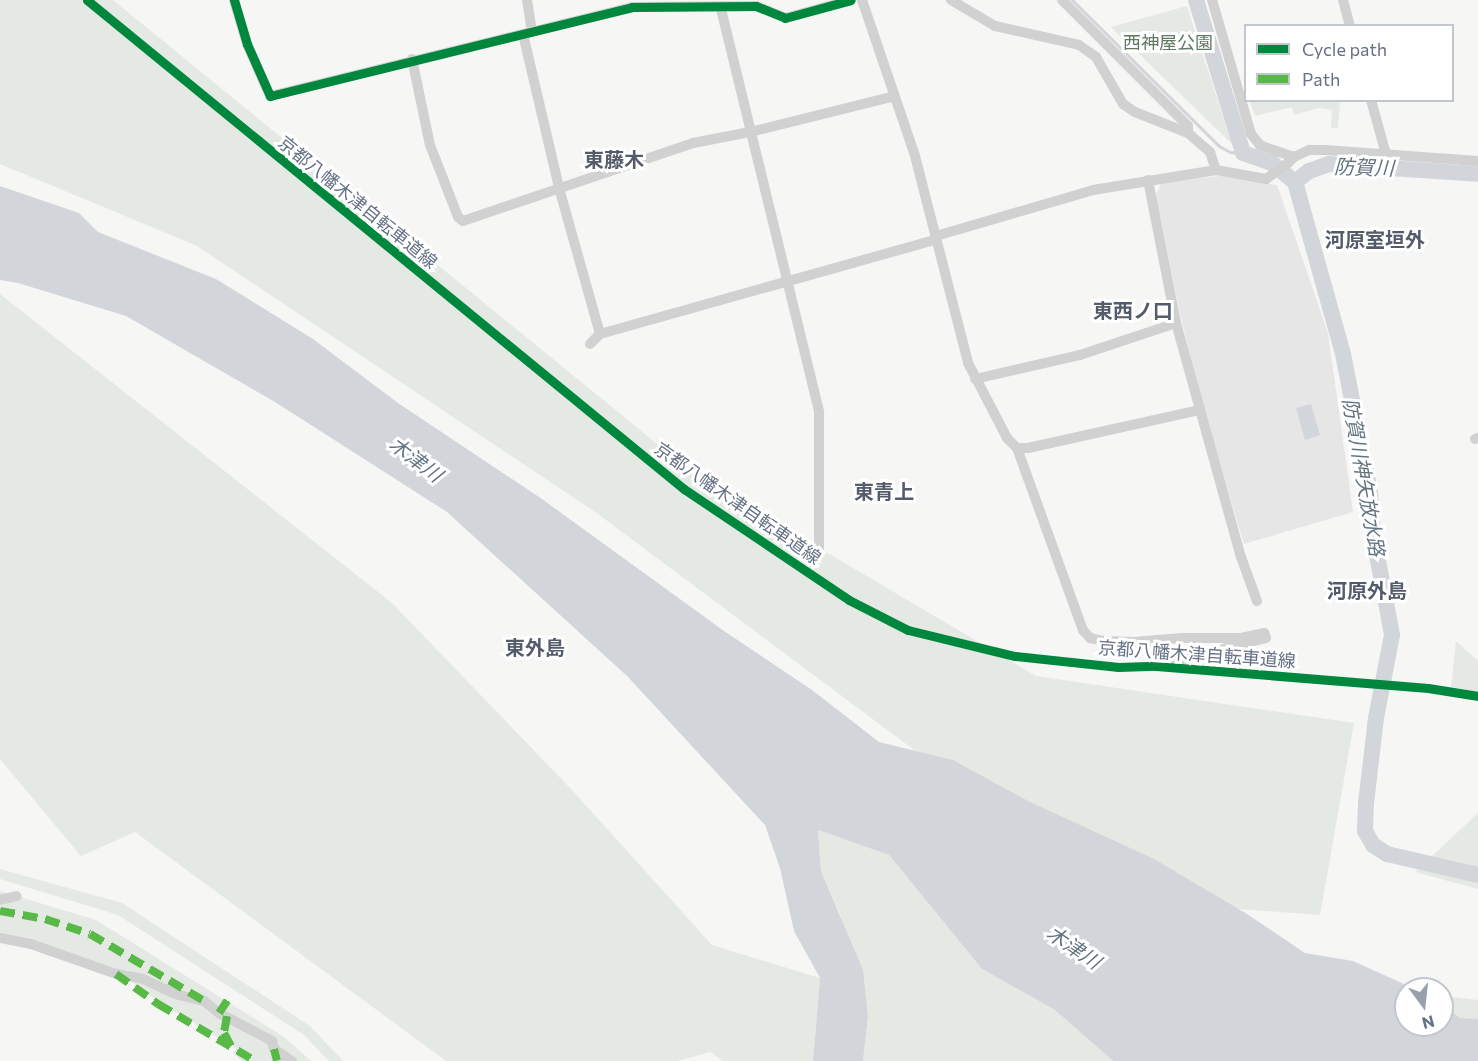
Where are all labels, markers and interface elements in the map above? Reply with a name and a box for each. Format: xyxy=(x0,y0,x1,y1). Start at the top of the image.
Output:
legend xyxy=(1244,24,1454,102)
park label: 西神屋公園 xyxy=(1123,31,1213,53)
text: Cycle path xyxy=(1302,38,1387,60)
text: Path xyxy=(1302,68,1340,90)
street label: 京都八幡木津自転車道線 xyxy=(274,131,442,273)
district label: 東藤木 xyxy=(584,147,644,171)
water label: 防賀川 xyxy=(1334,154,1394,180)
district label: 河原室垣外 xyxy=(1325,227,1425,251)
district label: 東西ノ口 xyxy=(1093,298,1173,322)
water label: 防賀川神矢放水路 xyxy=(1338,396,1390,558)
water label: 木津川 xyxy=(385,431,447,487)
street label: 京都八幡木津自転車道線 xyxy=(651,437,825,569)
district label: 東青上 xyxy=(854,479,914,503)
district label: 河原外島 xyxy=(1327,578,1407,602)
district label: 東外島 xyxy=(505,635,565,659)
street label: 京都八幡木津自転車道線 xyxy=(1097,636,1297,672)
water label: 木津川 xyxy=(1042,920,1106,974)
north arrow xyxy=(1394,977,1454,1037)
text: N xyxy=(1420,1012,1437,1034)

